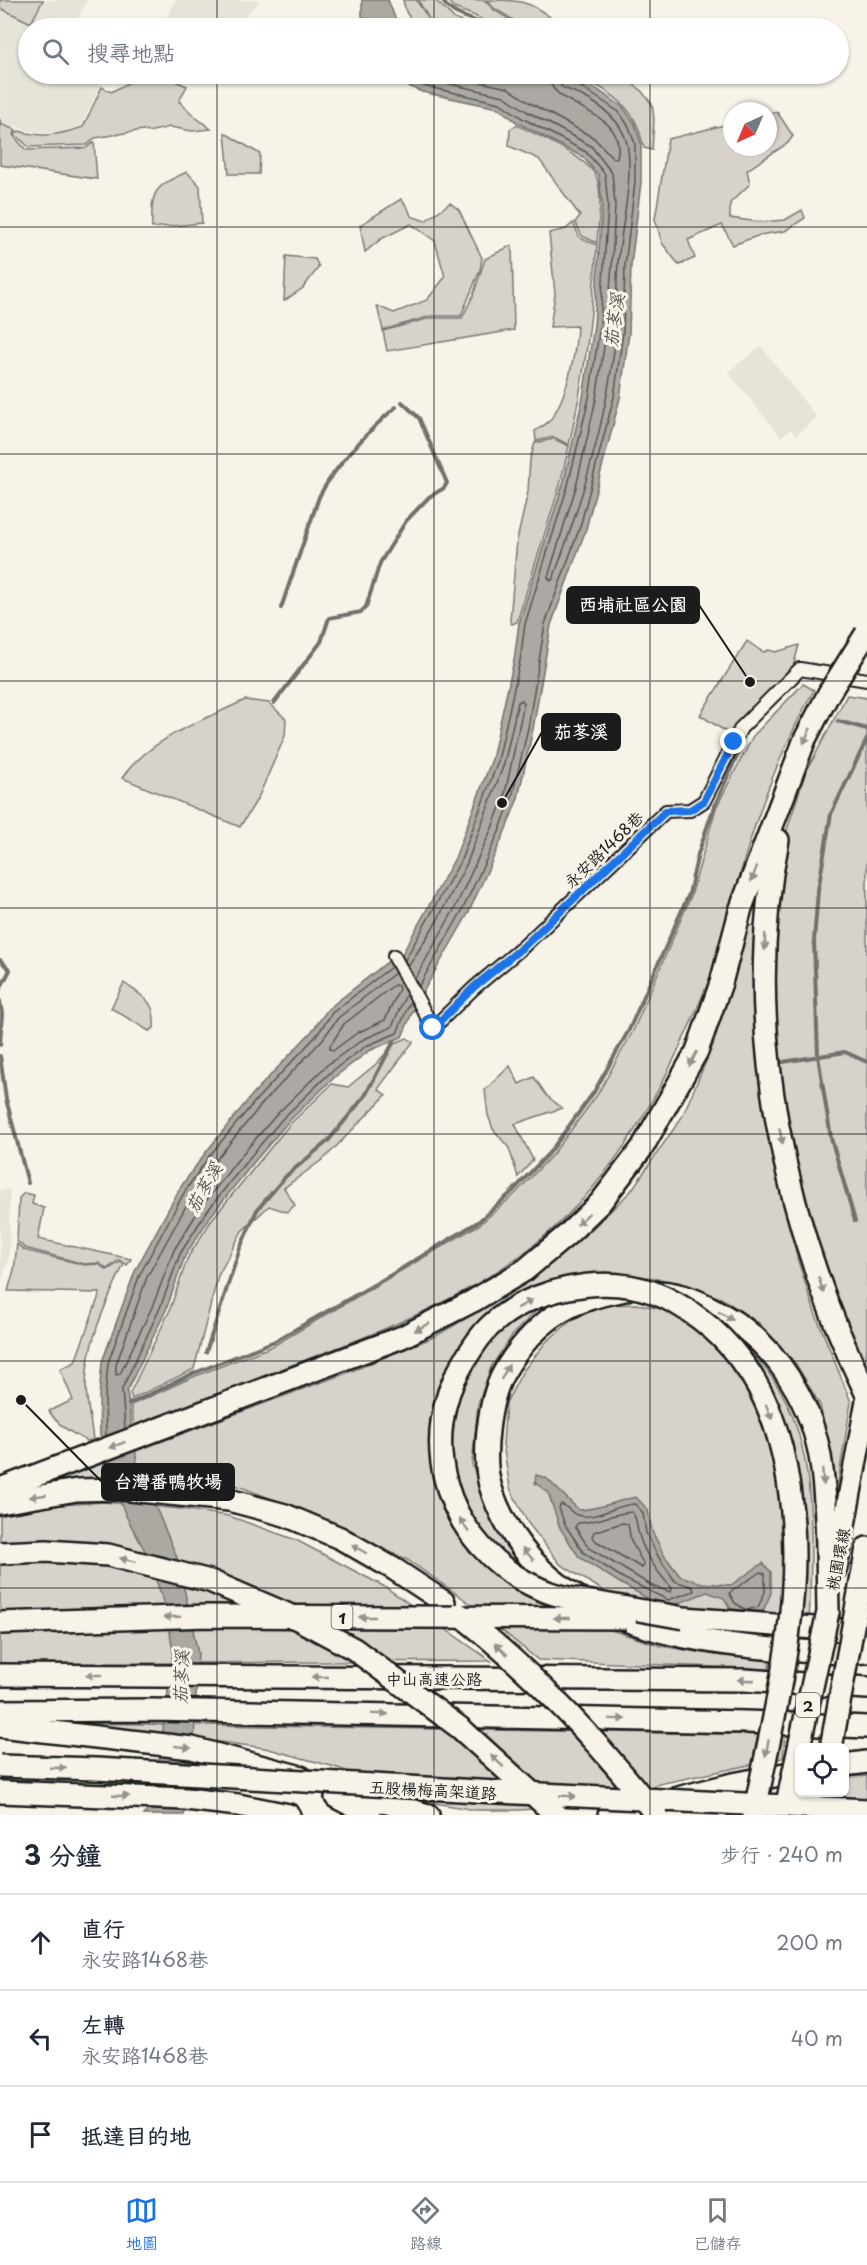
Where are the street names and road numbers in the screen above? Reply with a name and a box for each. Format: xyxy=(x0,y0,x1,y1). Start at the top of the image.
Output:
street label: 永安路1468巷 xyxy=(558,805,648,893)
street label: 桃園環線 xyxy=(819,1525,855,1593)
road number: 1 xyxy=(332,1605,352,1629)
street label: 中山高速公路 xyxy=(386,1666,482,1690)
road number: 2 xyxy=(796,1693,820,1717)
street label: 五股楊梅高架道路 xyxy=(368,1774,498,1804)

